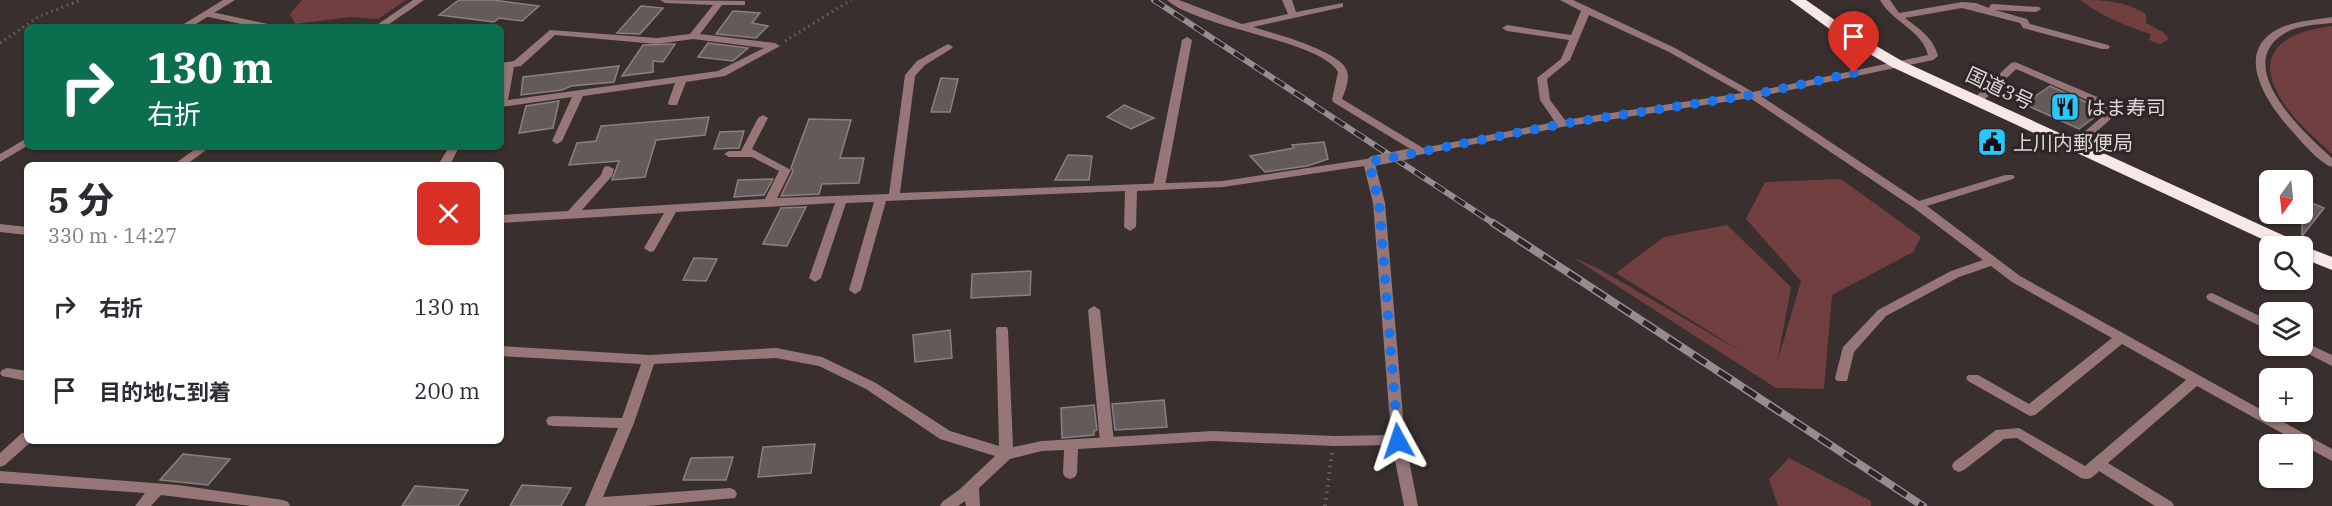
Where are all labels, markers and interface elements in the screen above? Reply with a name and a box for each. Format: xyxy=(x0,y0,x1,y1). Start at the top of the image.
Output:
pin xyxy=(1828,11,1879,73)
icon: arrive xyxy=(1837,20,1870,53)
text: 130 m xyxy=(147,40,273,95)
icon: right xyxy=(48,48,126,126)
street label: 国道3号 xyxy=(1962,61,2038,115)
restaurant icon: はま寿司 xyxy=(2049,91,2081,123)
place label: はま寿司 xyxy=(2086,94,2166,121)
text: 右折 xyxy=(147,96,201,131)
public building icon: 上川内郵便局 xyxy=(1976,126,2008,158)
place label: 上川内郵便局 xyxy=(2013,129,2133,156)
north arrow xyxy=(2259,170,2313,224)
map controls xyxy=(2259,170,2313,488)
text: 5 分 xyxy=(48,176,114,223)
button: close xyxy=(417,182,480,245)
text: 330 m · 14:27 xyxy=(48,222,177,249)
button: search xyxy=(2259,236,2313,290)
icon: right xyxy=(48,290,81,323)
text: 130 m xyxy=(414,292,480,321)
text: 右折 xyxy=(99,293,143,322)
button: layers xyxy=(2259,302,2313,356)
button: + xyxy=(2259,368,2313,422)
icon: arrive xyxy=(48,374,81,407)
text: 200 m xyxy=(414,376,480,405)
text: 目的地に到着 xyxy=(99,377,231,406)
position arrow xyxy=(1366,409,1430,473)
button: − xyxy=(2259,434,2313,488)

